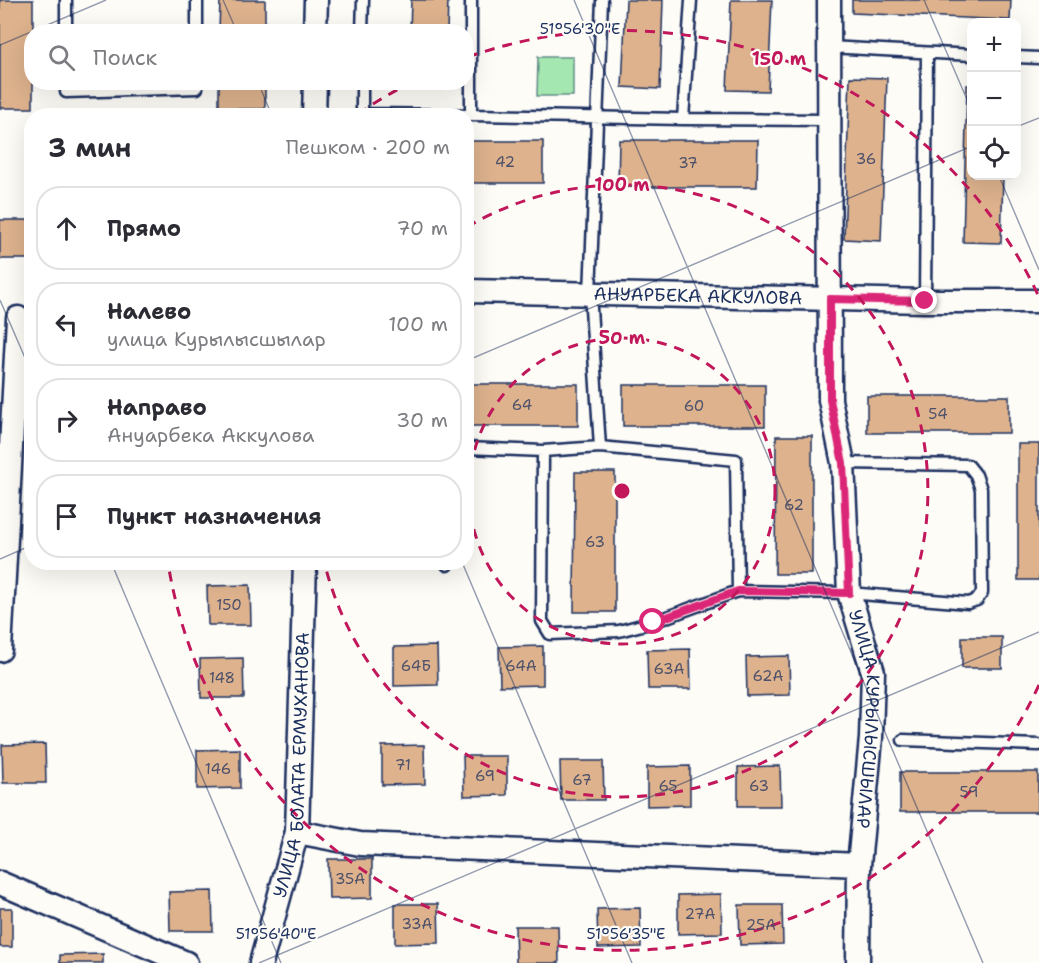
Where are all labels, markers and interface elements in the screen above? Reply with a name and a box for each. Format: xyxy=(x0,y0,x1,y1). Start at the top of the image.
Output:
map controls xyxy=(967,18,1021,180)
button: + xyxy=(967,18,1021,72)
text: 51°56'30"E xyxy=(540,19,620,39)
search box xyxy=(24,24,474,90)
icon: search xyxy=(45,41,78,74)
text: Поиск xyxy=(93,43,157,72)
text: 150 m xyxy=(752,47,807,71)
button: − xyxy=(967,72,1021,126)
button: locate xyxy=(967,126,1021,180)
text: 3 мин xyxy=(48,130,131,165)
text: Пешком · 200 m xyxy=(286,134,450,160)
house number: 36 xyxy=(856,149,876,169)
house number: 42 xyxy=(495,152,515,172)
house number: 37 xyxy=(678,153,698,173)
text: 100 m xyxy=(594,173,650,197)
icon: ahead xyxy=(50,212,83,245)
text: Прямо xyxy=(107,214,181,243)
text: 70 m xyxy=(396,215,448,241)
street label: АНУАРБЕКА АККУЛОВА xyxy=(593,282,802,310)
route end xyxy=(911,287,937,313)
text: Налево xyxy=(107,297,191,326)
icon: left xyxy=(50,308,83,341)
text: 100 m xyxy=(388,311,448,337)
text: улица Курылысшылар xyxy=(107,326,326,352)
text: 50 m xyxy=(599,326,646,350)
text: Направо xyxy=(107,393,207,422)
house number: 64 xyxy=(512,395,532,415)
house number: 60 xyxy=(684,396,704,416)
icon: right xyxy=(50,404,83,437)
house number: 54 xyxy=(928,404,948,424)
text: 30 m xyxy=(396,407,448,433)
text: Ануарбека Аккулова xyxy=(107,422,315,448)
centre of rings xyxy=(612,481,632,501)
house number: 62 xyxy=(784,495,804,515)
icon: arrive xyxy=(50,500,83,533)
text: Пункт назначения xyxy=(107,502,321,531)
house number: 63 xyxy=(585,532,605,552)
house number: 150 xyxy=(216,595,242,615)
street label: УЛИЦА КУРЫЛЫСШЫЛАР xyxy=(843,607,885,829)
route start xyxy=(639,608,665,634)
street label: УЛИЦА БОЛАТА ЕРМУХАНОВА xyxy=(268,632,315,900)
house number: 64Б xyxy=(401,656,431,676)
house number: 64А xyxy=(505,656,537,676)
house number: 63А xyxy=(654,659,685,679)
house number: 62А xyxy=(753,666,784,686)
house number: 148 xyxy=(209,668,235,688)
house number: 71 xyxy=(395,755,411,775)
house number: 146 xyxy=(205,759,231,779)
house number: 69 xyxy=(475,766,495,786)
house number: 67 xyxy=(572,770,592,790)
house number: 65 xyxy=(658,776,678,796)
house number: 63 xyxy=(749,776,769,796)
house number: 59 xyxy=(960,782,978,802)
house number: 35А xyxy=(335,869,365,889)
house number: 27А xyxy=(685,904,716,924)
house number: 33А xyxy=(402,914,433,934)
house number: 25А xyxy=(746,915,776,935)
text: 51°56'40"E xyxy=(236,924,316,944)
text: 51°56'35"E xyxy=(586,924,666,944)

